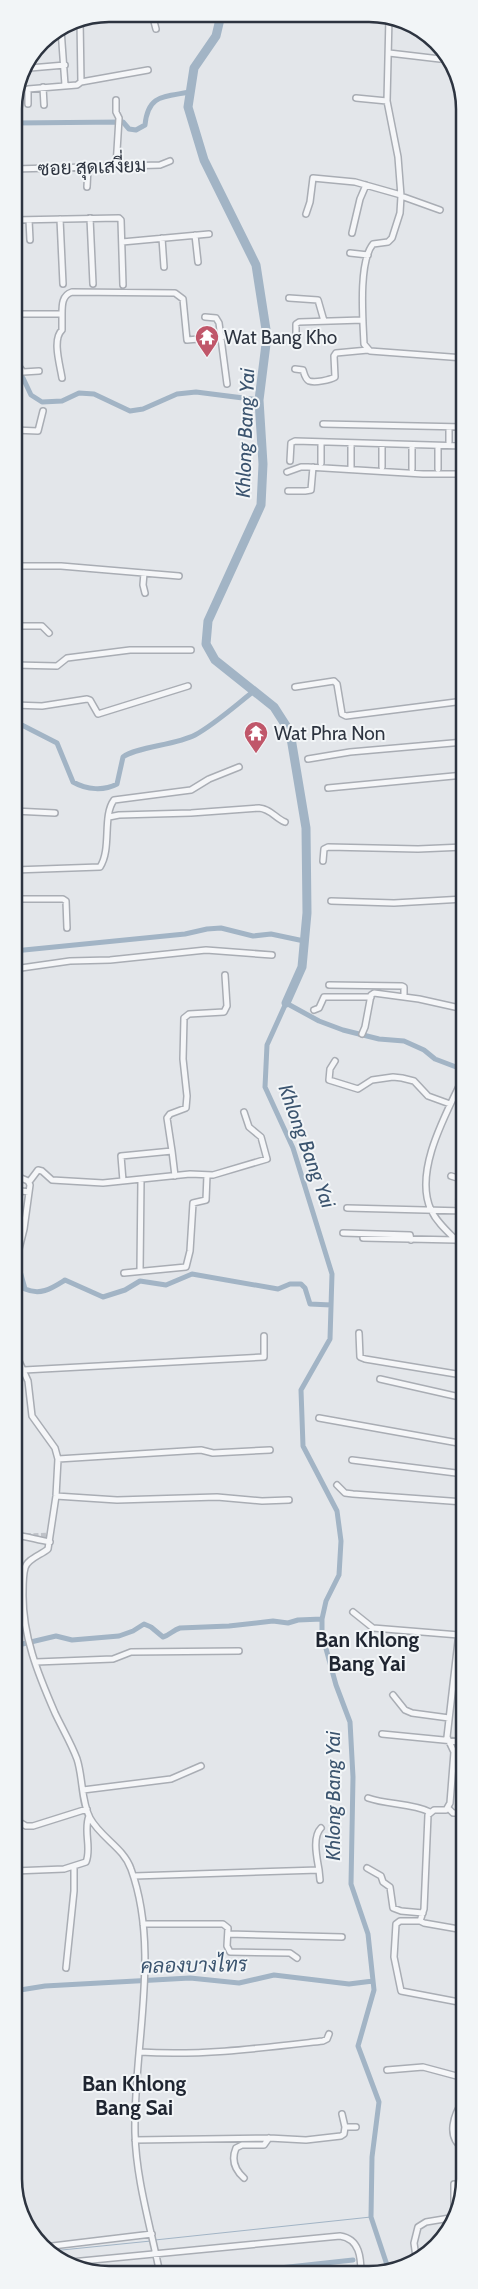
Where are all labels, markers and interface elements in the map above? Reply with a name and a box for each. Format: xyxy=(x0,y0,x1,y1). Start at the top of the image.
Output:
street label: ซอย สุดเสงี่ยม xyxy=(37,148,147,181)
temple icon: Wat Bang Kho xyxy=(194,324,220,358)
place label: Wat Bang Kho xyxy=(224,326,337,349)
water label: Khlong Bang Yai xyxy=(231,367,259,498)
temple icon: Wat Phra Non xyxy=(243,720,269,754)
place label: Wat Phra Non xyxy=(274,722,385,745)
water label: Khlong Bang Yai xyxy=(274,1081,341,1212)
district label: Ban Khlong Bang Yai xyxy=(315,1627,420,1676)
water label: Khlong Bang Yai xyxy=(321,1730,345,1861)
water label: คลองบางไทร xyxy=(140,1951,249,1978)
district label: Ban Khlong Bang Sai xyxy=(82,2071,187,2120)

